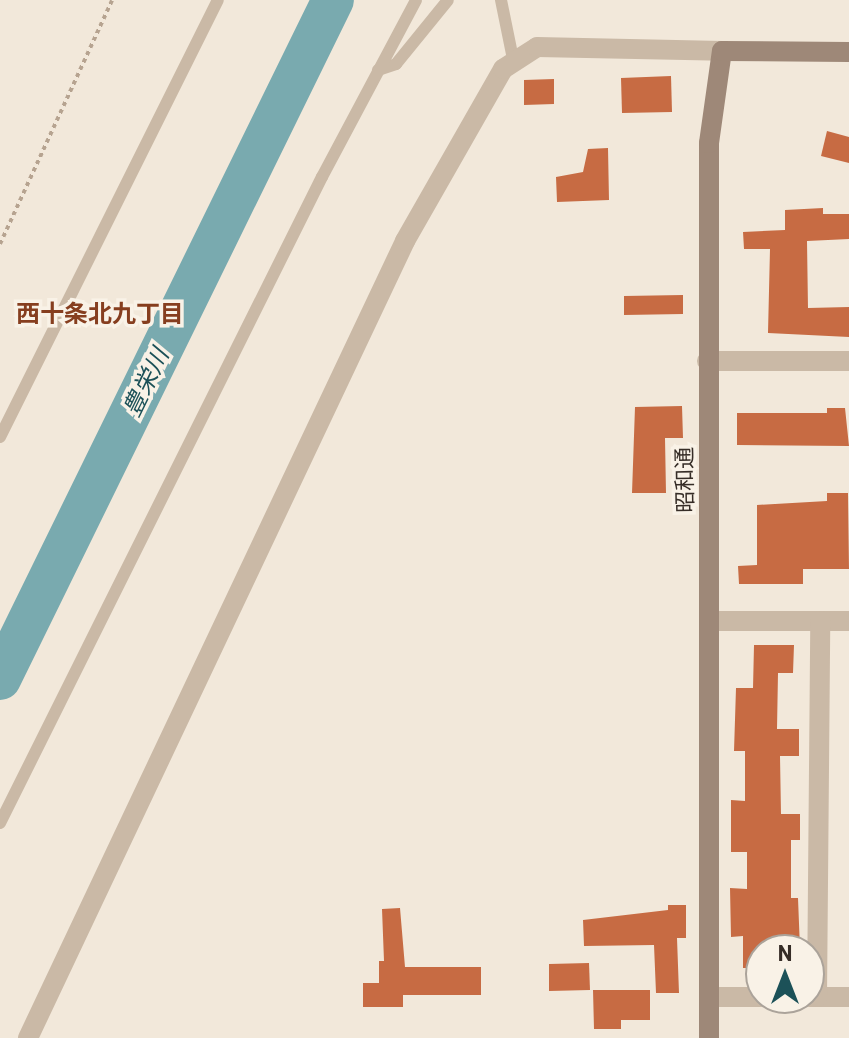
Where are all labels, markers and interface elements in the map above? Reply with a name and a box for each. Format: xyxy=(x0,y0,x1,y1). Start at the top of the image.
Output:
district label: 西十条北九丁目 xyxy=(16,299,184,327)
water label: 豊栄川 xyxy=(116,343,174,421)
street label: 昭和通 xyxy=(670,447,698,513)
north arrow xyxy=(745,934,825,1014)
text: N xyxy=(778,939,792,965)

